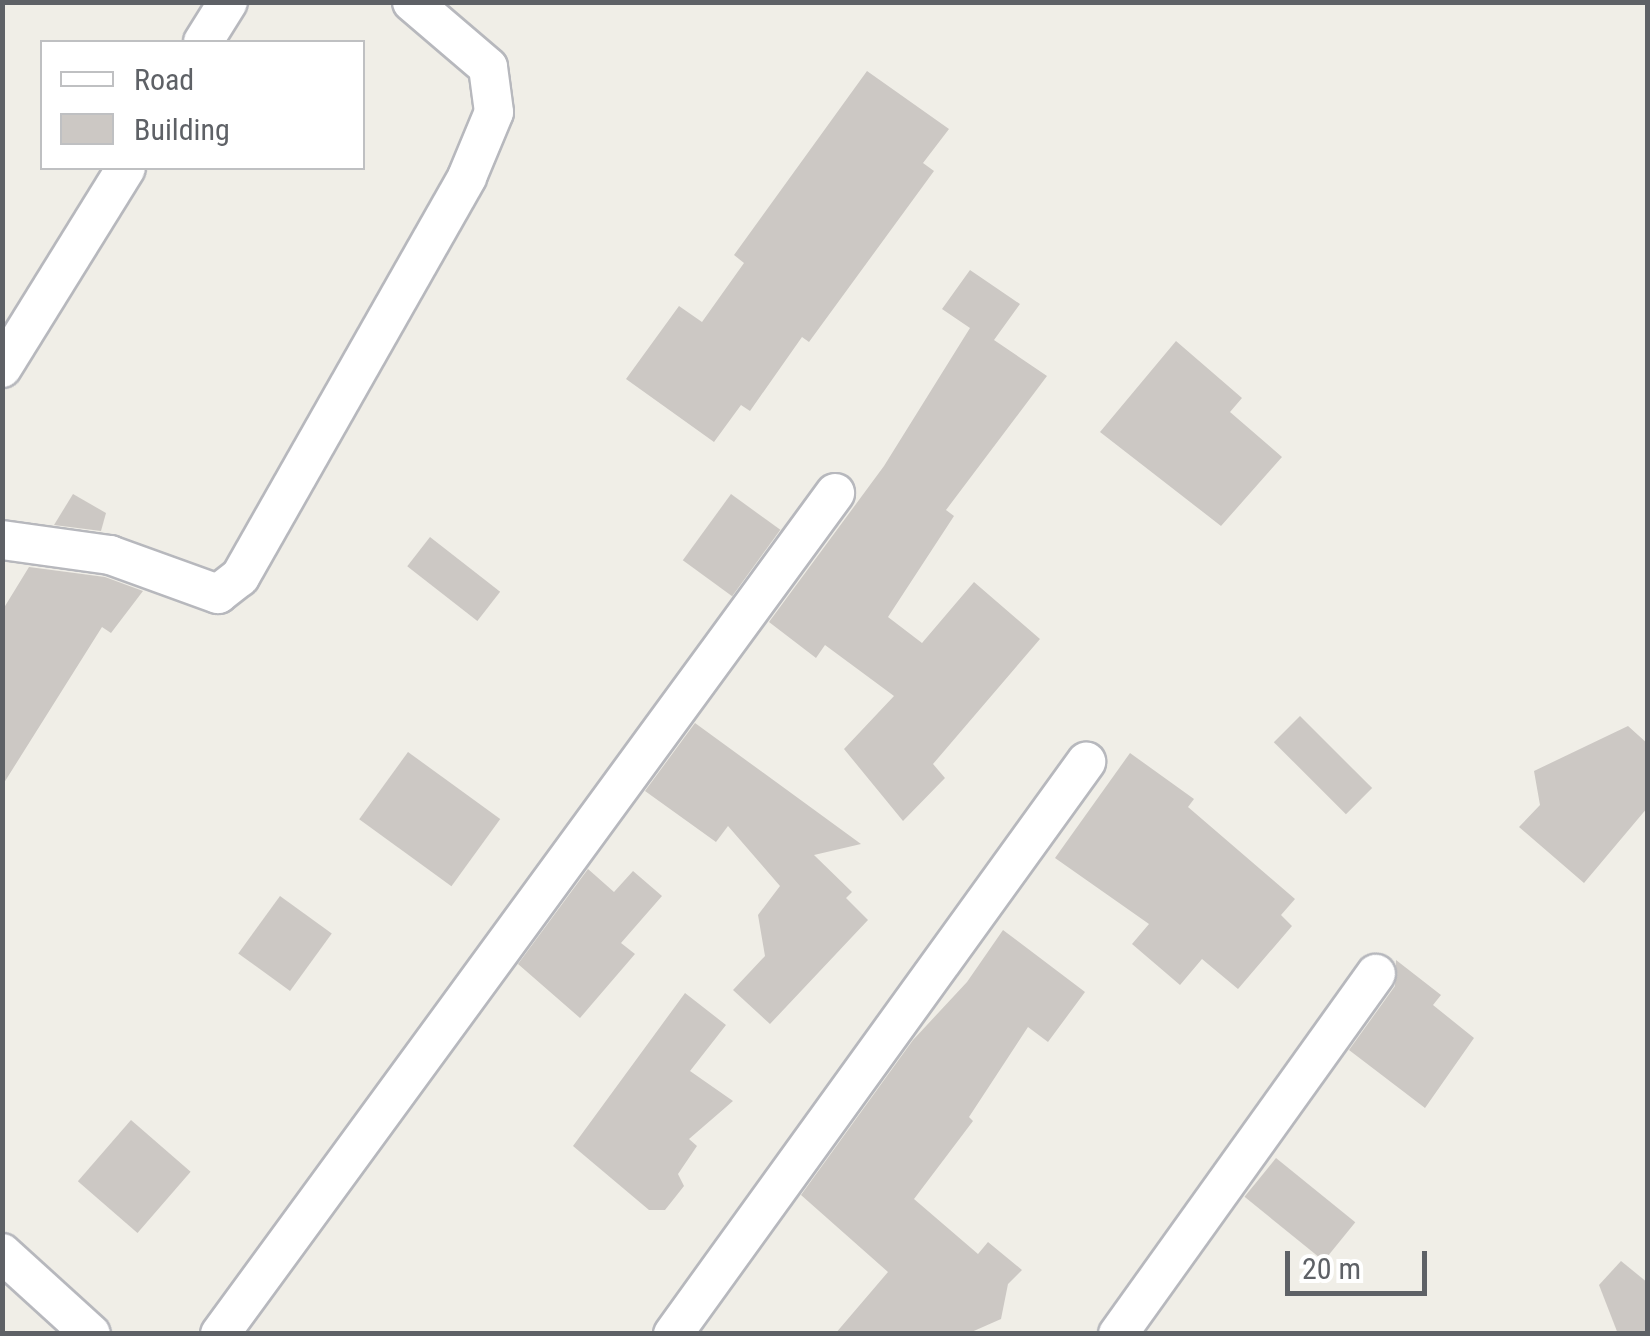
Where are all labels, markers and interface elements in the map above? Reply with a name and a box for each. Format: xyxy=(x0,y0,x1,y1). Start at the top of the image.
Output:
legend xyxy=(40,40,365,170)
text: Road xyxy=(134,62,194,97)
text: Building xyxy=(134,112,230,147)
scale bar xyxy=(1290,1231,1432,1293)
text: 20 m xyxy=(1302,1251,1361,1286)

